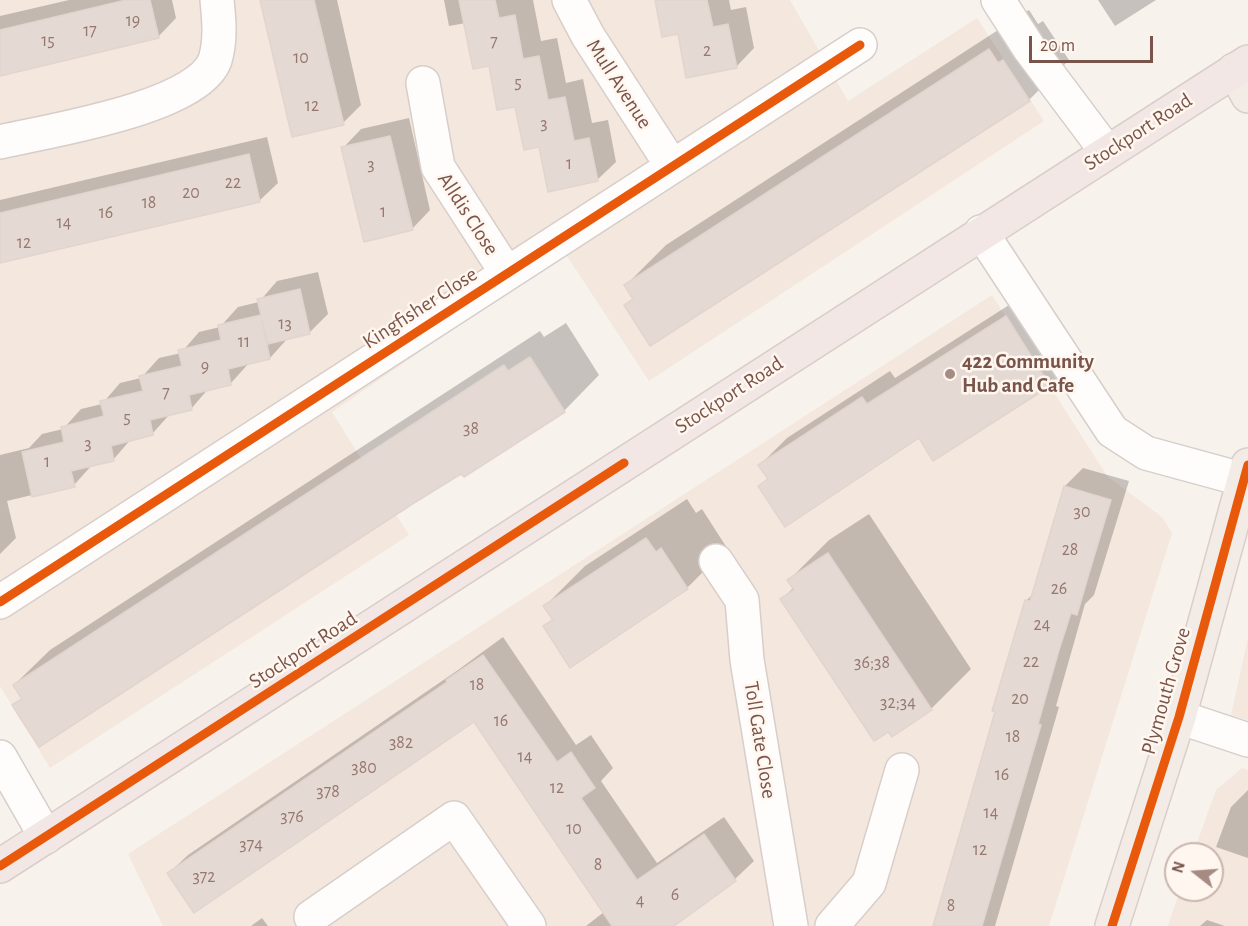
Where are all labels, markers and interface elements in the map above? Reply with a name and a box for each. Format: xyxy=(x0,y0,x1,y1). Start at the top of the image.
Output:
house number: 19 xyxy=(126,10,140,32)
house number: 17 xyxy=(83,20,97,42)
scale bar xyxy=(1032,24,1156,62)
house number: 15 xyxy=(41,30,55,52)
house number: 7 xyxy=(490,31,498,53)
street label: Mull Avenue xyxy=(581,34,657,134)
text: 20 m xyxy=(1040,37,1075,55)
house number: 2 xyxy=(703,40,711,62)
house number: 10 xyxy=(293,47,309,69)
house number: 5 xyxy=(514,72,522,94)
street label: Stockport Road xyxy=(1079,88,1197,176)
house number: 12 xyxy=(305,95,319,117)
house number: 3 xyxy=(540,113,548,135)
house number: 1 xyxy=(566,153,572,175)
house number: 3 xyxy=(367,154,375,176)
street label: Alldis Close xyxy=(432,168,504,260)
house number: 22 xyxy=(225,172,241,194)
house number: 20 xyxy=(182,182,200,204)
house number: 18 xyxy=(142,192,156,214)
house number: 1 xyxy=(380,201,386,223)
house number: 16 xyxy=(99,202,113,224)
house number: 14 xyxy=(57,212,71,234)
house number: 12 xyxy=(17,232,31,254)
street label: Kingfisher Close xyxy=(358,262,482,354)
house number: 13 xyxy=(278,313,292,335)
house number: 11 xyxy=(238,331,250,353)
place label: 422 Community Hub and Cafe xyxy=(962,349,1094,399)
street label: Stockport Road xyxy=(670,351,788,439)
house number: 9 xyxy=(201,356,209,378)
marker: 422 Community Hub and Cafe xyxy=(943,367,957,381)
house number: 7 xyxy=(162,382,170,404)
house number: 5 xyxy=(123,407,131,429)
house number: 38 xyxy=(463,418,479,440)
house number: 3 xyxy=(84,433,92,455)
house number: 1 xyxy=(44,451,50,473)
house number: 30 xyxy=(1074,501,1090,523)
house number: 28 xyxy=(1062,539,1078,561)
house number: 26 xyxy=(1051,578,1067,600)
street label: Stockport Road xyxy=(244,606,362,694)
house number: 24 xyxy=(1034,614,1050,636)
street label: Plymouth Grove xyxy=(1136,624,1196,758)
house number: 22 xyxy=(1023,651,1039,673)
house number: 36;38 xyxy=(854,652,890,674)
house number: 18 xyxy=(470,674,484,696)
street label: Toll Gate Close xyxy=(738,679,782,801)
house number: 20 xyxy=(1011,688,1029,710)
house number: 32;34 xyxy=(880,692,916,714)
house number: 16 xyxy=(494,710,508,732)
house number: 18 xyxy=(1006,726,1020,748)
house number: 382 xyxy=(389,732,413,754)
house number: 14 xyxy=(518,746,532,768)
house number: 380 xyxy=(351,757,377,779)
house number: 16 xyxy=(995,764,1009,786)
house number: 12 xyxy=(550,777,564,799)
house number: 378 xyxy=(316,781,340,803)
house number: 14 xyxy=(984,802,998,824)
house number: 376 xyxy=(280,806,304,828)
house number: 10 xyxy=(566,818,582,840)
house number: 374 xyxy=(239,834,263,856)
house number: 12 xyxy=(973,839,987,861)
north arrow xyxy=(1164,842,1224,902)
house number: 8 xyxy=(594,854,602,876)
text: N xyxy=(1169,860,1188,875)
house number: 372 xyxy=(192,866,216,888)
house number: 6 xyxy=(671,884,679,906)
house number: 4 xyxy=(636,890,644,912)
house number: 8 xyxy=(947,895,955,917)

